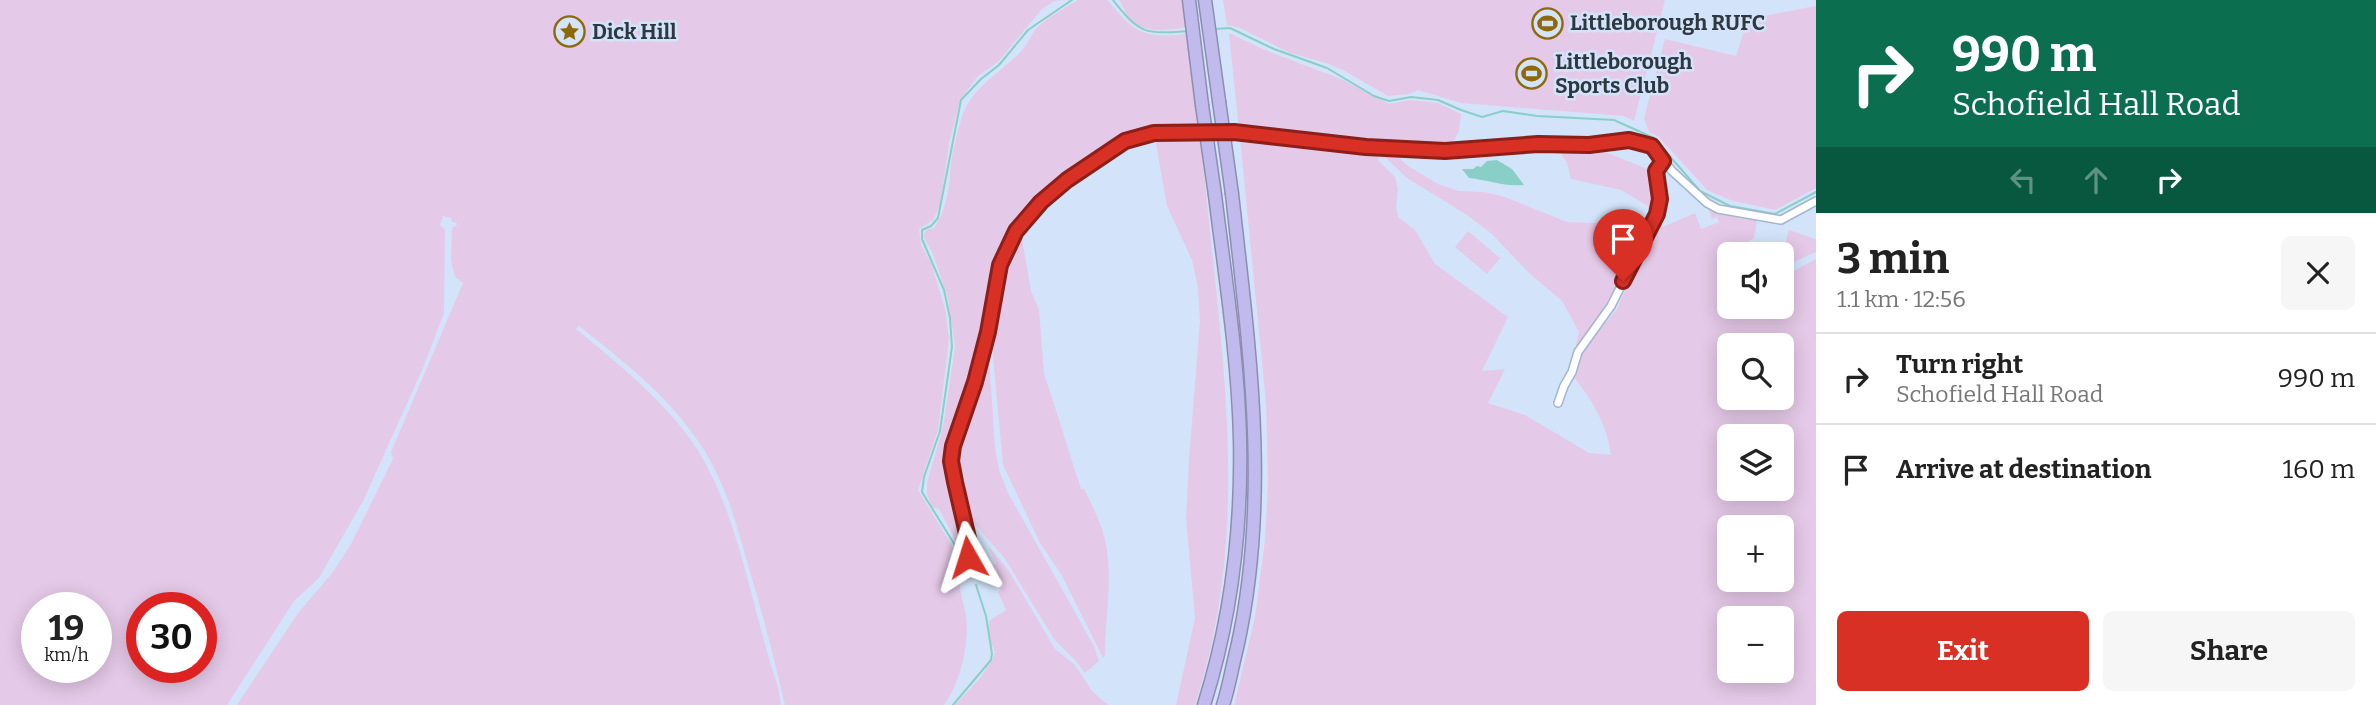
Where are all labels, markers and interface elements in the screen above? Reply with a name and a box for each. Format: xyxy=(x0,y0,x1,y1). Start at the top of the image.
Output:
sports icon: Littleborough RUFC xyxy=(1530,6,1564,40)
place label: Littleborough RUFC xyxy=(1570,10,1765,36)
place icon: Dick Hill xyxy=(552,15,586,49)
place label: Dick Hill xyxy=(592,19,677,45)
text: 990 m xyxy=(1952,25,2097,84)
icon: right xyxy=(1837,28,1928,119)
place label: Littleborough Sports Club xyxy=(1555,49,1693,99)
sports icon: Littleborough Sports Club xyxy=(1515,57,1549,91)
text: Schofield Hall Road xyxy=(1952,85,2241,123)
icon: left xyxy=(2004,161,2042,199)
icon: ahead xyxy=(2077,161,2115,199)
icon: right xyxy=(2150,161,2188,199)
pin xyxy=(1593,209,1653,281)
icon: arrive xyxy=(1604,220,1642,258)
text: 3 min xyxy=(1837,234,1949,284)
button: close xyxy=(2281,236,2355,310)
map controls xyxy=(1717,242,1794,683)
button: sound xyxy=(1717,242,1794,319)
text: 1.1 km · 12:56 xyxy=(1837,285,1966,313)
button: search xyxy=(1717,333,1794,410)
text: Turn right xyxy=(1896,349,2023,380)
icon: right xyxy=(1837,360,1875,398)
text: 990 m xyxy=(2278,363,2355,394)
text: Schofield Hall Road xyxy=(1896,380,2103,408)
button: layers xyxy=(1717,424,1794,501)
icon: arrive xyxy=(1837,451,1875,489)
text: Arrive at destination xyxy=(1896,454,2151,485)
text: 160 m xyxy=(2283,454,2355,485)
button: + xyxy=(1717,515,1794,592)
position arrow xyxy=(931,520,1005,594)
speed limit sign: 30 xyxy=(126,592,217,683)
button: − xyxy=(1717,606,1794,683)
text: 19 xyxy=(49,607,84,649)
button: Exit xyxy=(1837,611,2089,691)
button: Share xyxy=(2103,611,2355,691)
text: km/h xyxy=(44,644,89,666)

